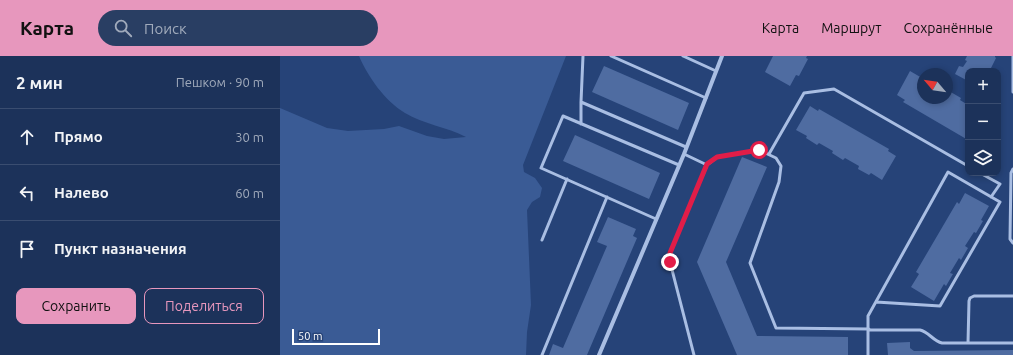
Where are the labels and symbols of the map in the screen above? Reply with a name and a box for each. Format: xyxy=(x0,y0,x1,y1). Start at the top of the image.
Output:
north arrow xyxy=(917,68,953,104)
route start xyxy=(750,141,768,159)
route end xyxy=(661,253,679,271)
scale bar xyxy=(292,327,380,346)

